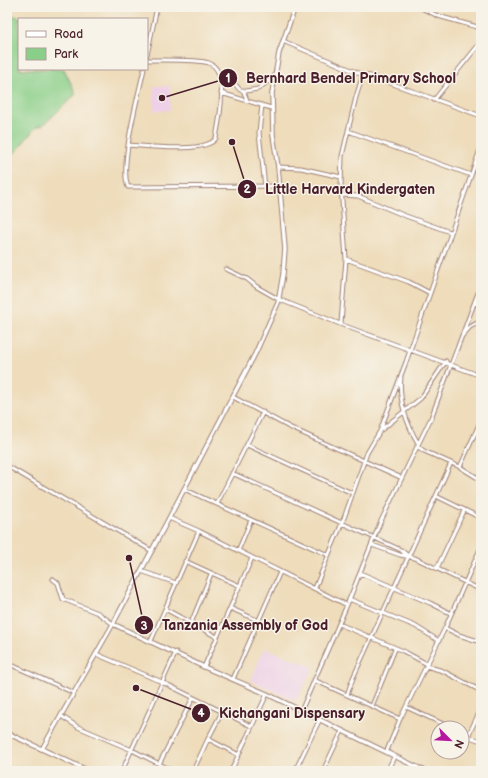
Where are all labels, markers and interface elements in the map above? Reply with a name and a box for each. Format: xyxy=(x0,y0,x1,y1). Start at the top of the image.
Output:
legend xyxy=(18,18,148,70)
text: Road xyxy=(54,27,83,42)
text: Park xyxy=(54,47,78,62)
callout: Bernhard Bendel Primary School xyxy=(218,65,465,91)
text: Bernhard Bendel Primary School xyxy=(246,70,456,87)
text: 1 xyxy=(225,71,231,86)
callout: Little Harvard Kindergaten xyxy=(237,176,443,202)
text: Little Harvard Kindergaten xyxy=(265,181,435,198)
text: 2 xyxy=(243,182,251,197)
callout: Tanzania Assembly of God xyxy=(134,612,337,638)
text: Tanzania Assembly of God xyxy=(162,617,328,634)
text: 3 xyxy=(140,619,148,634)
callout: Kichangani Dispensary xyxy=(191,700,373,726)
text: Kichangani Dispensary xyxy=(219,705,366,722)
text: 4 xyxy=(197,706,205,721)
north arrow xyxy=(430,720,470,760)
text: N xyxy=(451,737,466,750)

